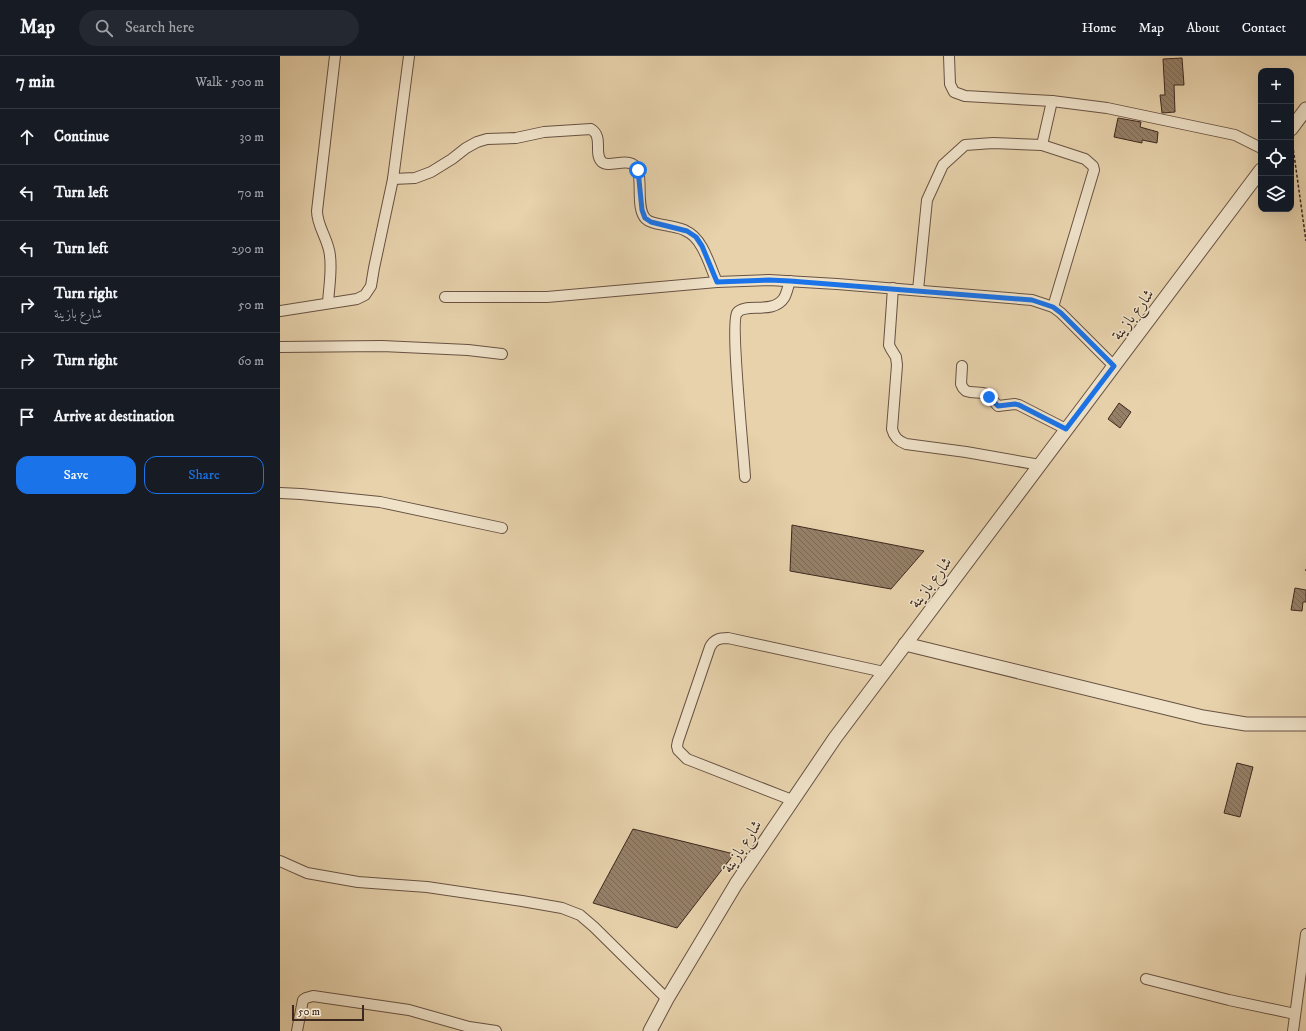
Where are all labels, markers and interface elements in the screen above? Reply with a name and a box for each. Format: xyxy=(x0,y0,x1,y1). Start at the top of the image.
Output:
search box xyxy=(79,10,359,46)
text: Map xyxy=(20,16,55,39)
icon: search xyxy=(93,17,115,39)
text: Search here xyxy=(125,18,194,37)
text: Home xyxy=(1082,19,1116,37)
text: Map xyxy=(1138,19,1164,37)
text: About xyxy=(1186,19,1220,37)
text: Contact xyxy=(1242,19,1286,37)
map controls xyxy=(1258,68,1294,212)
button: + xyxy=(1258,68,1294,104)
text: 7 min xyxy=(16,71,55,93)
text: Walk · 500 m xyxy=(195,74,264,90)
button: − xyxy=(1258,104,1294,140)
icon: ahead xyxy=(16,126,38,148)
text: Continue xyxy=(54,127,109,146)
text: 30 m xyxy=(240,129,264,145)
button: locate xyxy=(1258,140,1294,176)
route start xyxy=(629,161,647,179)
button: layers xyxy=(1258,176,1294,212)
icon: left xyxy=(16,182,38,204)
text: Turn left xyxy=(54,183,108,202)
text: 70 m xyxy=(238,185,264,201)
icon: left xyxy=(16,238,38,260)
text: Turn left xyxy=(54,239,108,258)
text: 290 m xyxy=(232,241,264,257)
text: Turn right xyxy=(54,284,117,303)
street label: شارع بازينة xyxy=(1107,285,1161,346)
icon: right xyxy=(16,294,38,316)
text: 50 m xyxy=(238,297,264,313)
text: شارع بازينة xyxy=(54,306,102,322)
icon: right xyxy=(16,350,38,372)
text: Turn right xyxy=(54,351,117,370)
text: 60 m xyxy=(238,353,264,369)
route end xyxy=(980,388,998,406)
icon: arrive xyxy=(16,406,38,428)
text: Arrive at destination xyxy=(54,407,174,426)
button: Save xyxy=(16,456,136,494)
button: Share xyxy=(144,456,264,494)
street label: شارع بازينة xyxy=(905,553,959,614)
street label: شارع بازينة xyxy=(717,816,769,878)
scale bar xyxy=(292,1003,364,1022)
text: 50 m xyxy=(298,1005,320,1019)

